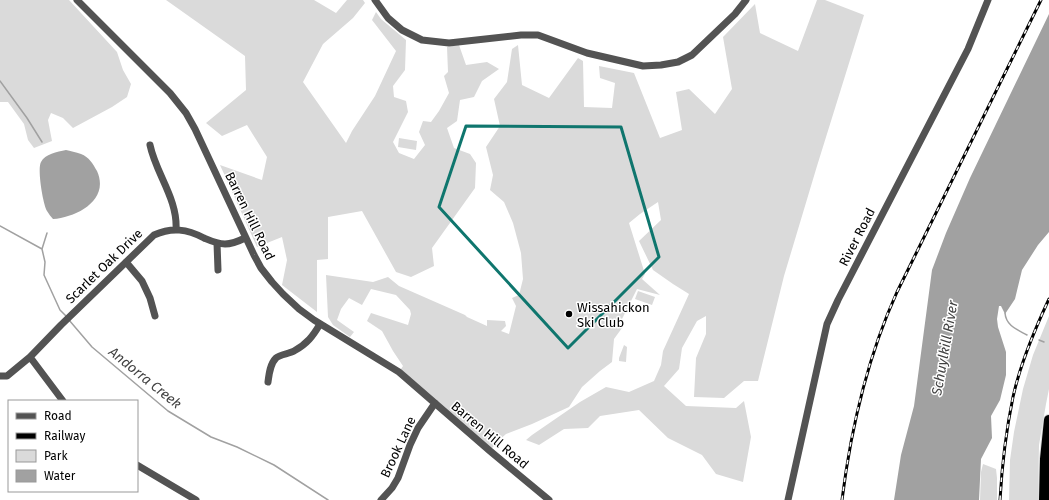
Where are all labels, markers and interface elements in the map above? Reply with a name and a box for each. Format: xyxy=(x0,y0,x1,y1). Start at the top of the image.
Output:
street label: Barren Hill Road xyxy=(222,169,278,263)
street label: River Road xyxy=(836,205,878,269)
street label: Scarlet Oak Drive xyxy=(63,226,145,306)
water label: Schuylkill River xyxy=(928,299,962,398)
place label: Wissahickon Ski Club xyxy=(577,300,650,330)
marker: Wissahickon Ski Club xyxy=(564,309,574,319)
water label: Andorra Creek xyxy=(104,343,185,413)
street label: Barren Hill Road xyxy=(448,398,532,472)
legend xyxy=(8,400,138,492)
text: Road xyxy=(44,409,72,423)
street label: Brook Lane xyxy=(377,414,419,480)
text: Railway xyxy=(44,429,85,443)
text: Park xyxy=(44,449,68,463)
text: Water xyxy=(44,469,76,483)

